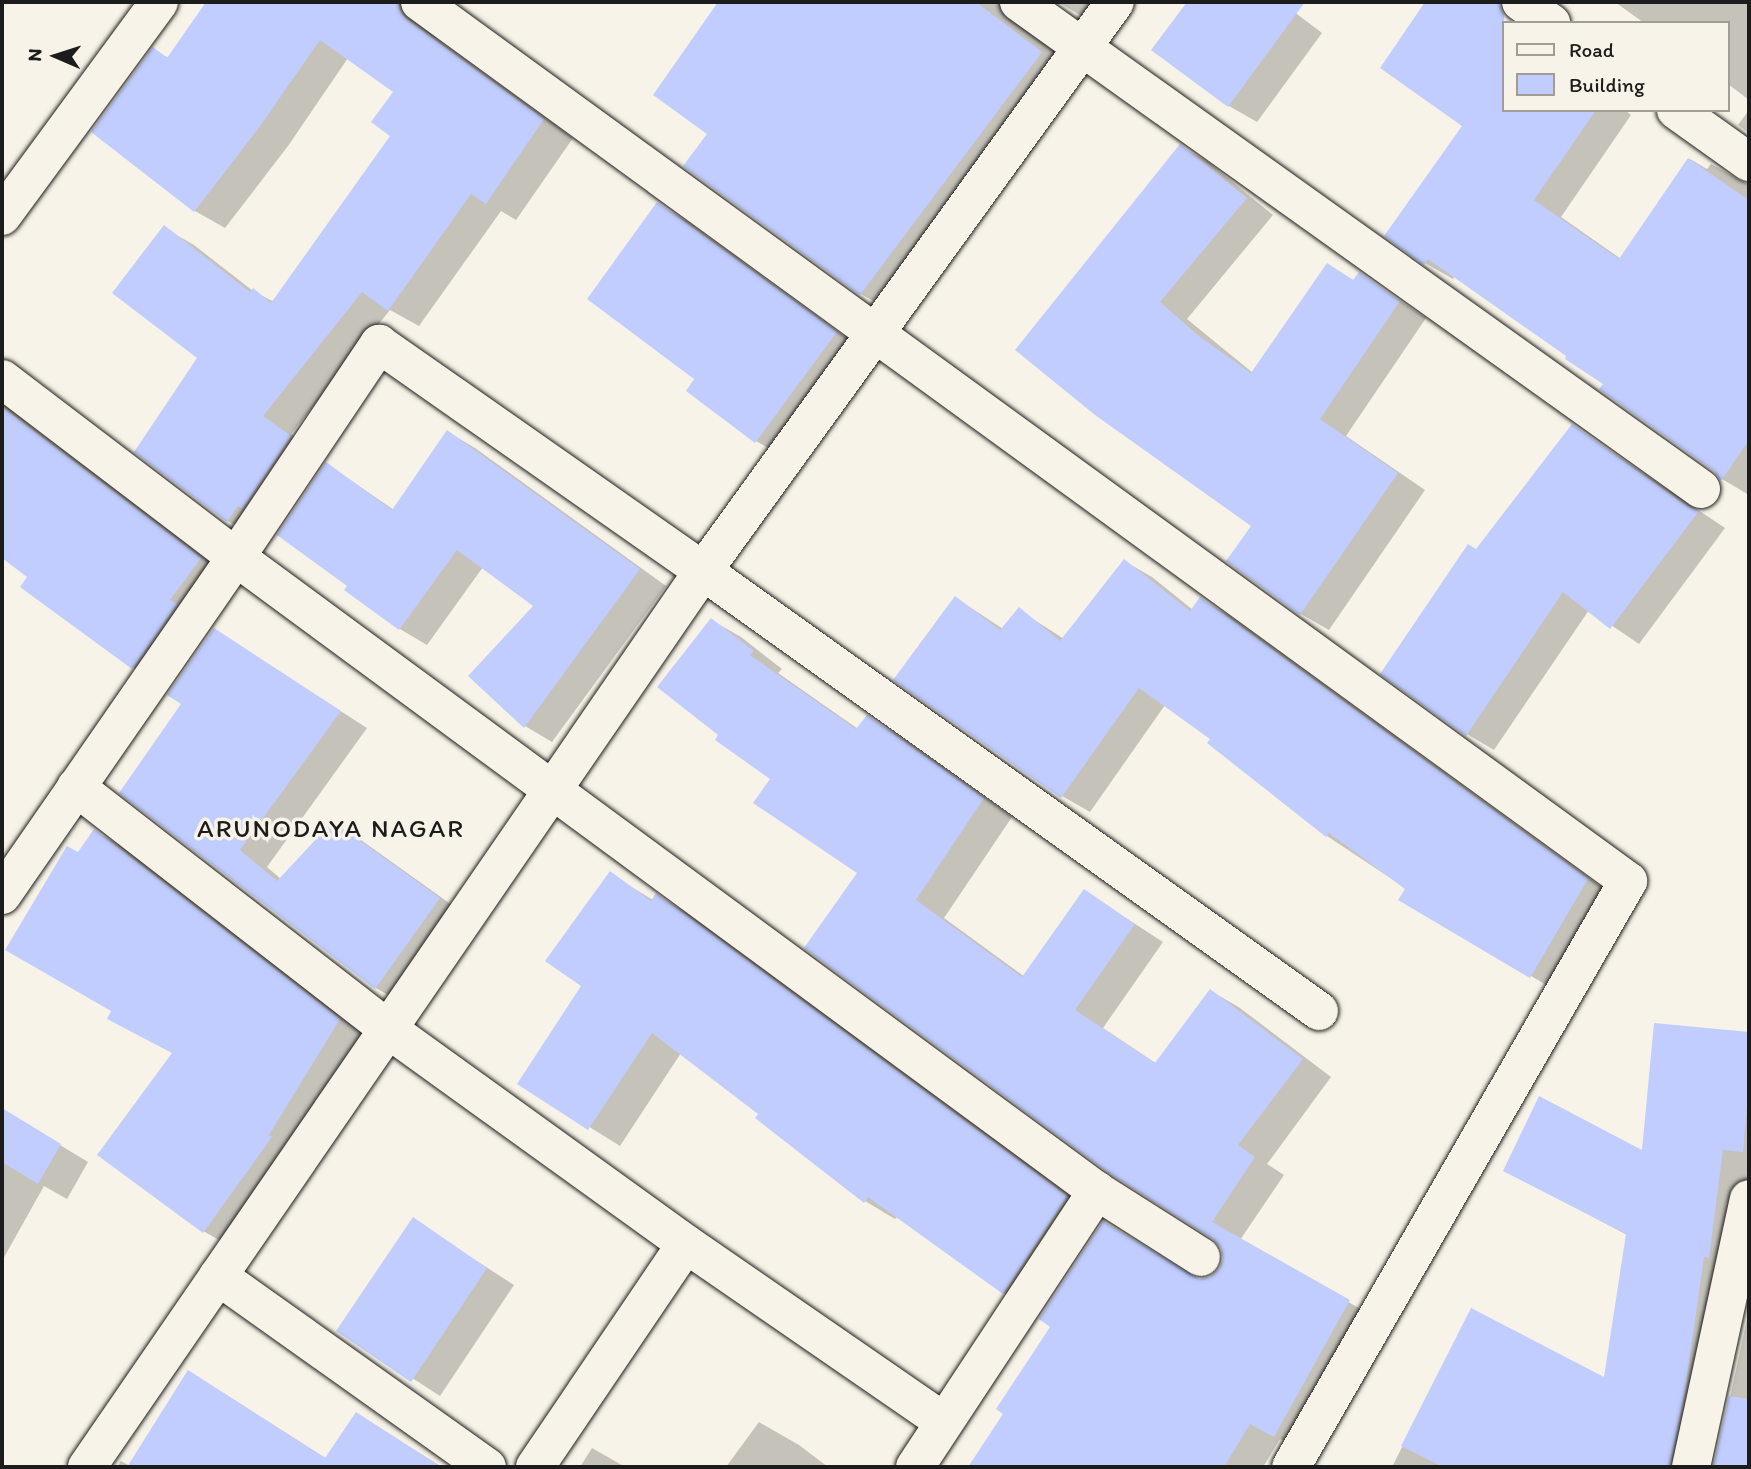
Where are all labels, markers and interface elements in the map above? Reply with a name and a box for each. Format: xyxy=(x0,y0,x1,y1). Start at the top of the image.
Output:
north arrow xyxy=(21,21,91,91)
legend xyxy=(1502,21,1730,112)
text: Road xyxy=(1569,37,1614,62)
text: N xyxy=(23,48,46,62)
text: Building xyxy=(1569,72,1645,97)
district label: ARUNODAYA NAGAR xyxy=(198,813,464,845)

